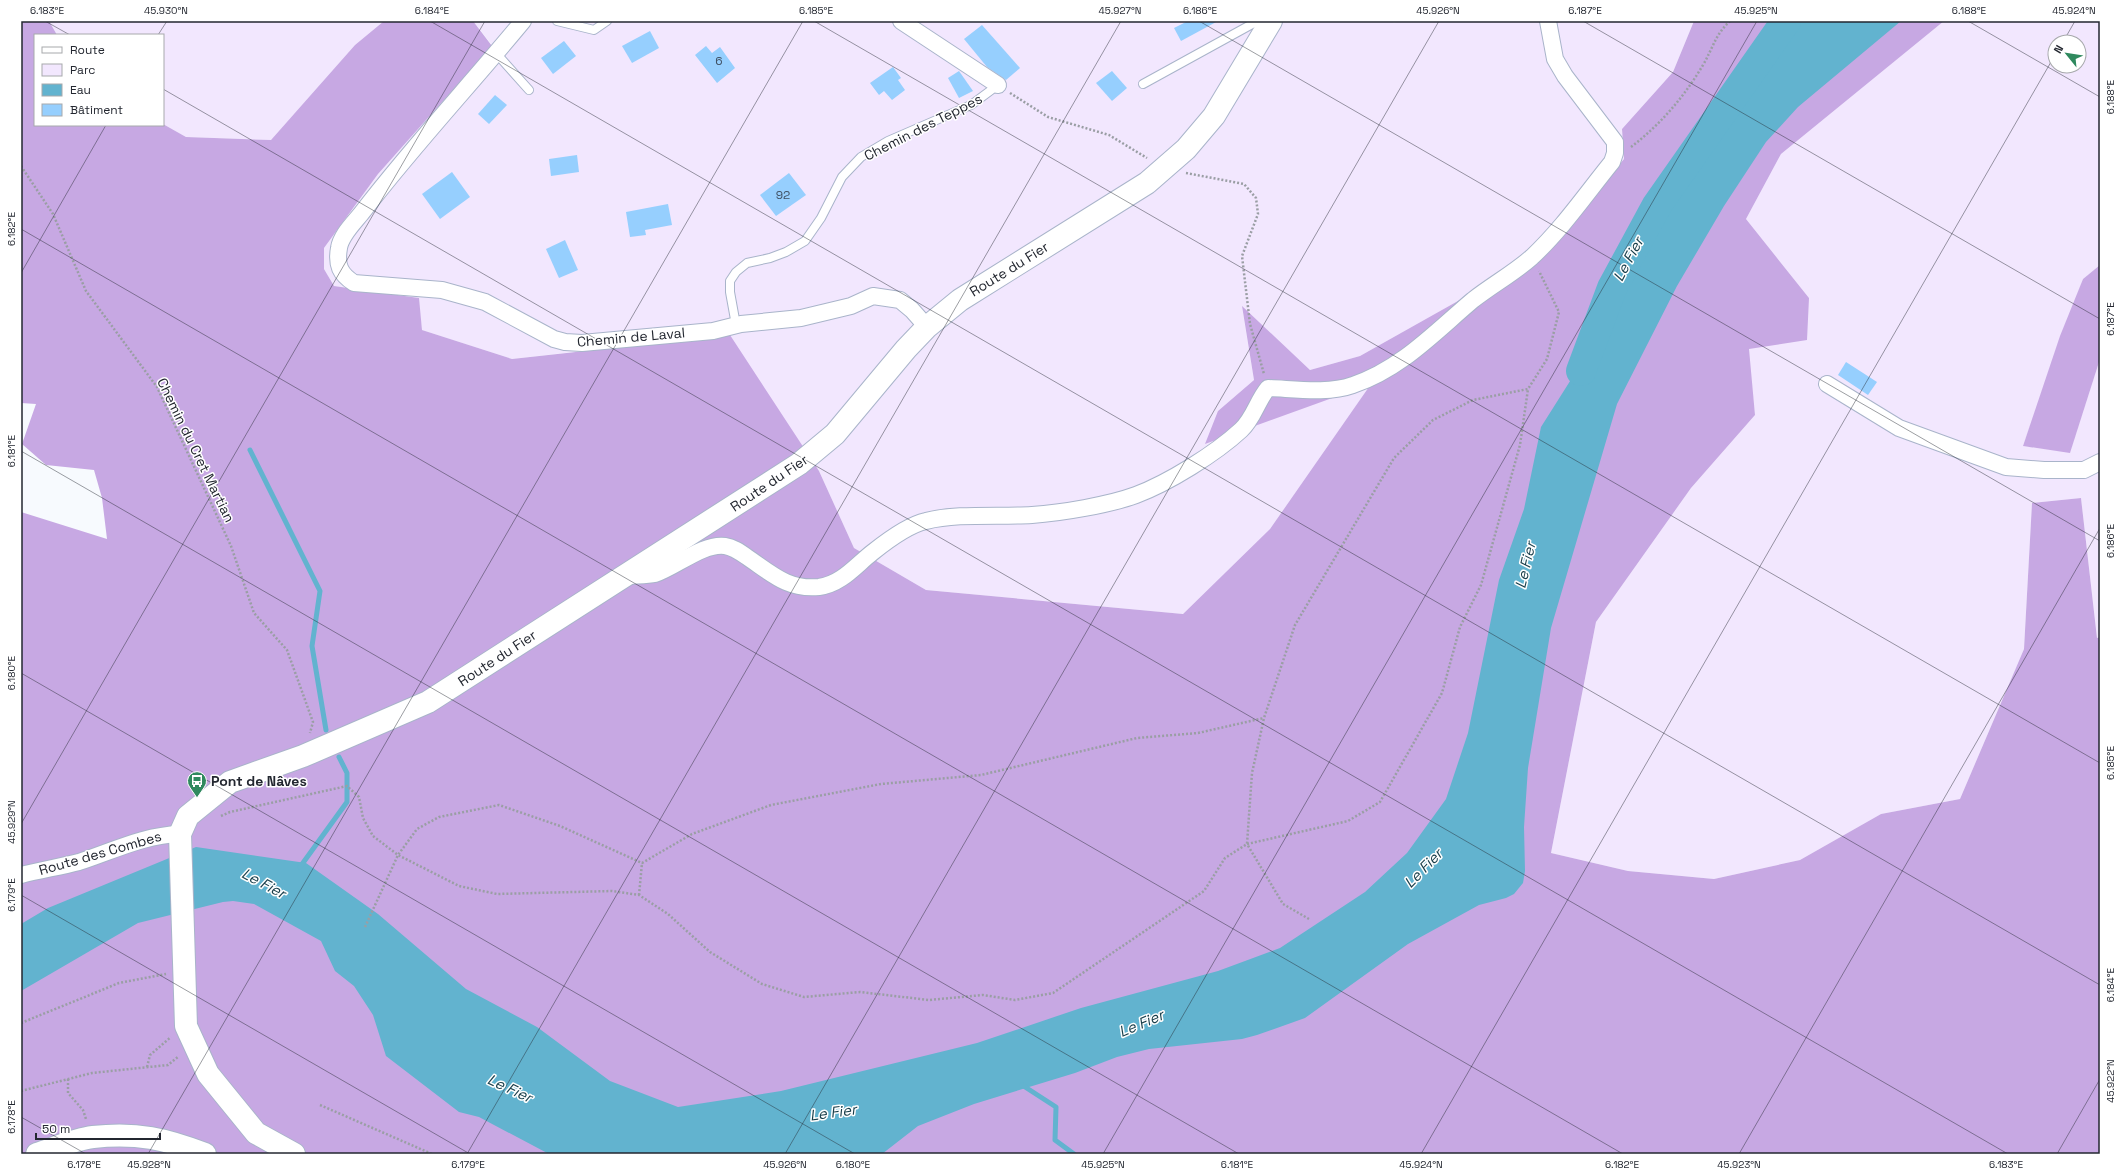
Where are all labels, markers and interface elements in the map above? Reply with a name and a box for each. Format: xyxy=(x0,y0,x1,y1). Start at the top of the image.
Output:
text: 6.183°E xyxy=(30,4,64,17)
text: 45.930°N xyxy=(144,4,188,17)
text: 6.184°E xyxy=(415,4,450,17)
text: 6.185°E xyxy=(799,4,833,17)
text: 45.927°N xyxy=(1099,4,1141,17)
text: 6.186°E xyxy=(1183,4,1217,17)
text: 45.926°N xyxy=(1416,4,1460,17)
text: 6.187°E xyxy=(1568,4,1602,17)
text: 45.925°N xyxy=(1734,4,1778,17)
text: 6.188°E xyxy=(1952,4,1987,17)
text: 45.924°N xyxy=(2052,4,2096,17)
legend xyxy=(34,34,164,126)
north arrow xyxy=(2047,34,2087,74)
text: Route xyxy=(70,42,105,58)
text: N xyxy=(2050,42,2066,56)
house number: 6 xyxy=(715,53,723,69)
text: Parc xyxy=(70,62,95,78)
text: 6.188°E xyxy=(2104,79,2117,114)
text: Eau xyxy=(70,82,91,98)
street label: Chemin des Teppes xyxy=(861,89,985,165)
text: Bâtiment xyxy=(70,102,123,118)
house number: 92 xyxy=(776,187,790,203)
text: 6.182°E xyxy=(5,212,18,246)
water label: Le Fier xyxy=(1609,233,1648,284)
street label: Route du Fier xyxy=(966,238,1052,300)
text: 6.187°E xyxy=(2104,302,2117,336)
street label: Chemin de Laval xyxy=(576,323,686,351)
street label: Chemin du Cret Martian xyxy=(153,375,239,525)
text: 6.181°E xyxy=(5,435,18,467)
street label: Route du Fier xyxy=(727,450,811,516)
text: 6.186°E xyxy=(2104,524,2117,558)
water label: Le Fier xyxy=(1510,539,1540,590)
street label: Route du Fier xyxy=(454,626,540,690)
text: 6.180°E xyxy=(5,655,18,690)
text: 6.185°E xyxy=(2104,746,2117,780)
bus stop icon: Pont de Nâves xyxy=(186,770,208,798)
place label: Pont de Nâves xyxy=(211,772,307,790)
text: 45.929°N xyxy=(5,800,18,844)
street label: Route des Combes xyxy=(37,827,163,879)
water label: Le Fier xyxy=(1400,843,1447,892)
water label: Le Fier xyxy=(239,864,290,903)
text: 6.179°E xyxy=(5,878,18,912)
text: 6.184°E xyxy=(2104,967,2117,1002)
water label: Le Fier xyxy=(1116,1005,1168,1041)
text: 45.922°N xyxy=(2104,1059,2117,1103)
water label: Le Fier xyxy=(485,1069,537,1107)
water label: Le Fier xyxy=(808,1099,859,1125)
text: 6.178°E xyxy=(5,1100,18,1134)
scale bar xyxy=(36,1115,160,1141)
text: 50 m xyxy=(42,1121,70,1137)
text: 6.178°E xyxy=(67,1158,101,1171)
text: 45.928°N xyxy=(127,1158,171,1171)
text: 6.179°E xyxy=(451,1158,485,1171)
text: 45.926°N xyxy=(763,1158,807,1171)
text: 6.180°E xyxy=(836,1158,871,1171)
text: 45.925°N xyxy=(1081,1158,1125,1171)
text: 6.181°E xyxy=(1221,1158,1253,1171)
text: 45.924°N xyxy=(1399,1158,1443,1171)
text: 6.182°E xyxy=(1605,1158,1639,1171)
text: 45.923°N xyxy=(1717,1158,1761,1171)
text: 6.183°E xyxy=(1989,1158,2023,1171)

